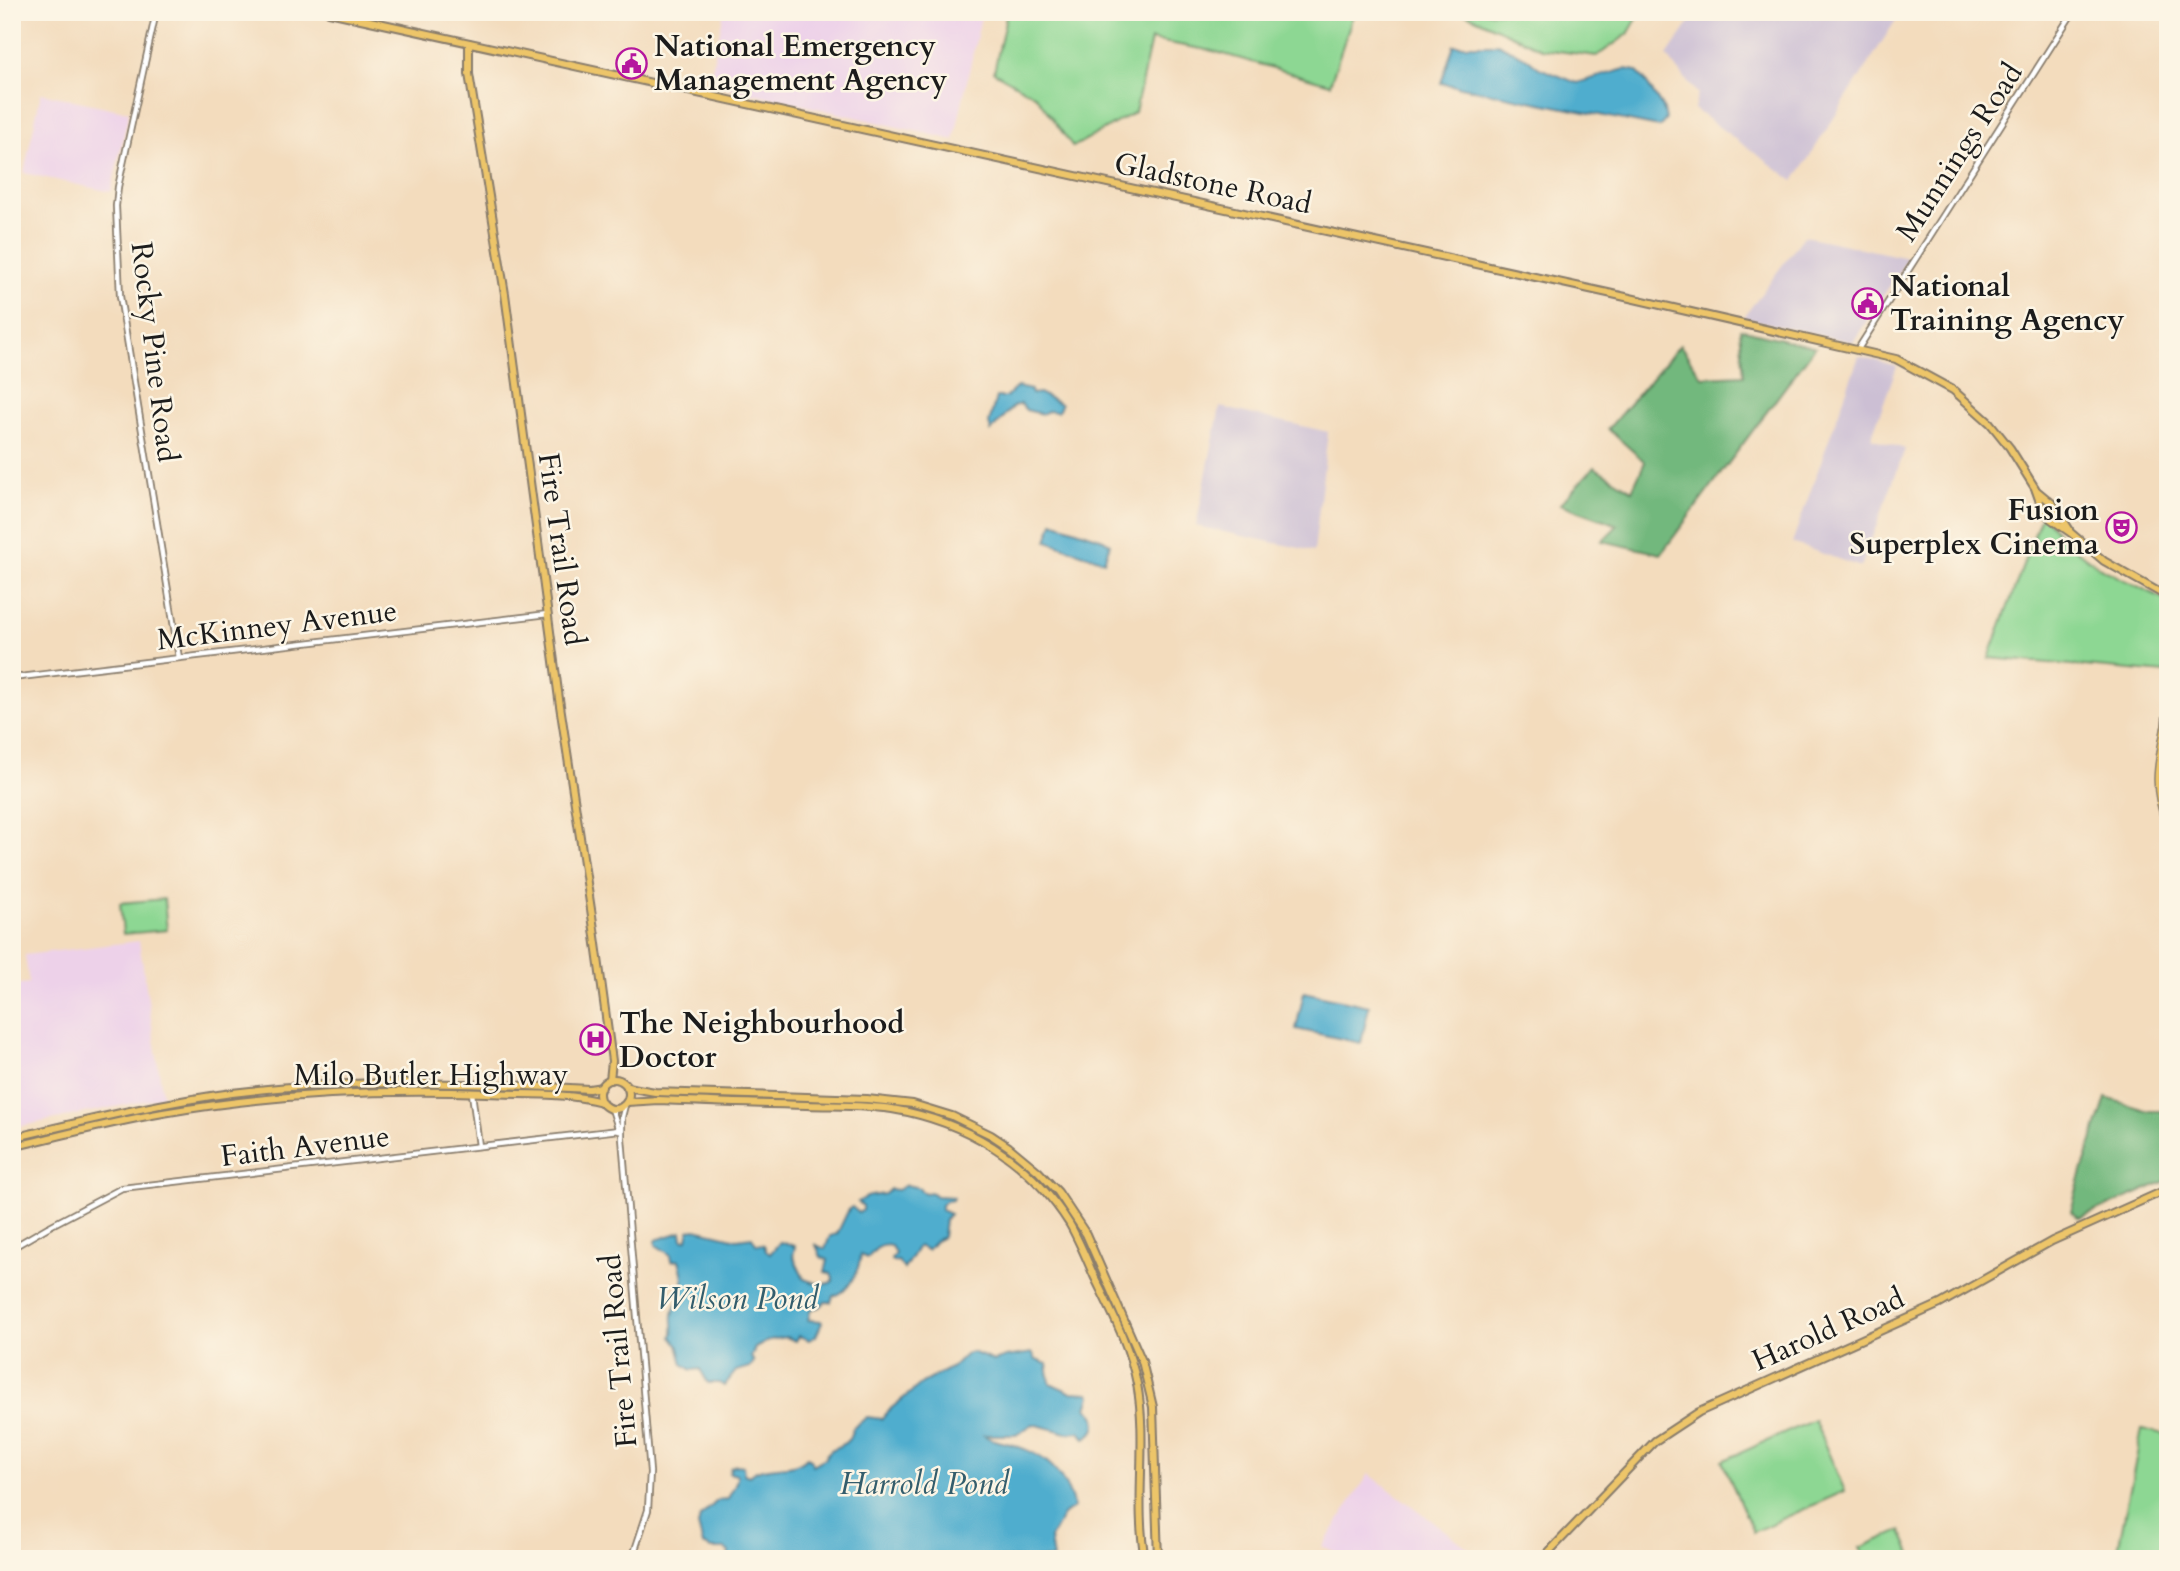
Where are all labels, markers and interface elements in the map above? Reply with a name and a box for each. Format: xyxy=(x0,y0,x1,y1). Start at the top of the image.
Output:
place label: National Emergency Management Agency xyxy=(654,26,947,101)
public building icon: National Emergency Management Agency xyxy=(614,46,648,80)
street label: Munnings Road xyxy=(1886,55,2032,249)
street label: Gladstone Road xyxy=(1110,143,1315,224)
street label: Rocky Pine Road xyxy=(121,240,188,465)
place label: National Training Agency xyxy=(1890,266,2125,341)
public building icon: National Training Agency xyxy=(1850,286,1884,320)
street label: Fire Trail Road xyxy=(528,450,595,648)
place label: Fusion Superplex Cinema xyxy=(1849,490,2099,565)
theatre icon: Fusion Superplex Cinema xyxy=(2105,510,2139,544)
street label: McKinney Avenue xyxy=(155,590,399,661)
place label: The Neighbourhood Doctor xyxy=(619,1003,904,1078)
hospital icon: The Neighbourhood Doctor xyxy=(579,1023,613,1057)
street label: Milo Butler Highway xyxy=(294,1055,569,1096)
street label: Faith Avenue xyxy=(218,1116,392,1177)
street label: Fire Trail Road xyxy=(590,1252,647,1449)
water label: Wilson Pond xyxy=(656,1277,820,1321)
street label: Harold Road xyxy=(1746,1278,1911,1381)
water label: Harrold Pond xyxy=(839,1462,1010,1506)

